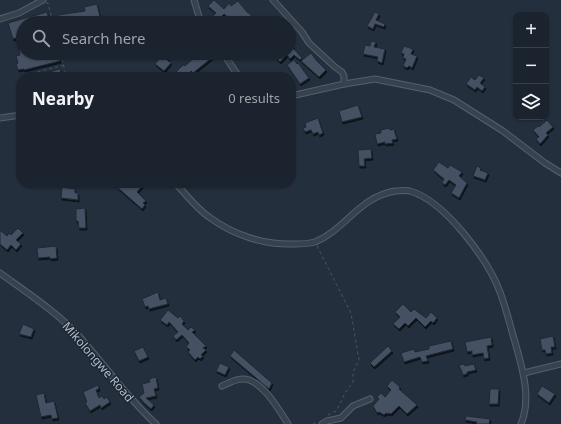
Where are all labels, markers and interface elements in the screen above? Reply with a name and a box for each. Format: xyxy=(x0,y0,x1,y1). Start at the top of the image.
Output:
map controls xyxy=(513,12,549,120)
button: + xyxy=(513,12,549,48)
search box xyxy=(16,16,296,60)
icon: search xyxy=(30,27,52,49)
text: Search here xyxy=(62,28,145,48)
button: − xyxy=(513,48,549,84)
button: layers xyxy=(513,84,549,120)
text: Nearby xyxy=(32,87,94,110)
text: 0 results xyxy=(228,89,280,107)
street label: Mikolongwe Road xyxy=(59,318,138,405)

